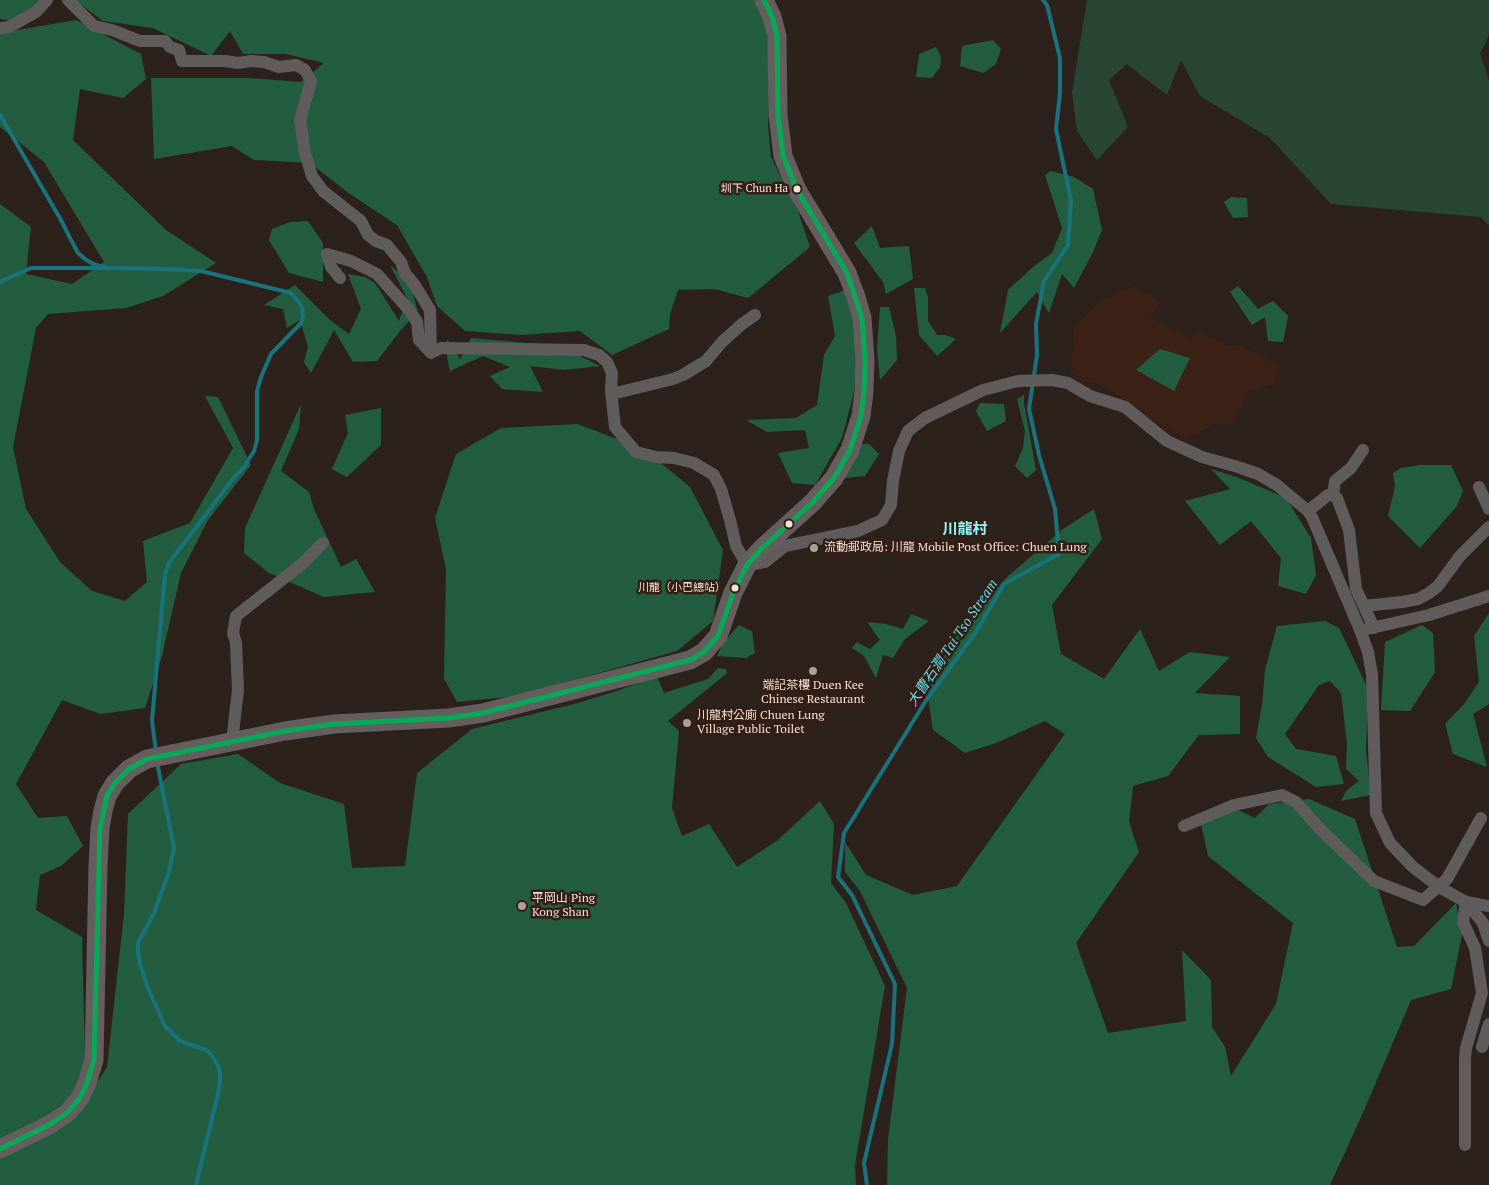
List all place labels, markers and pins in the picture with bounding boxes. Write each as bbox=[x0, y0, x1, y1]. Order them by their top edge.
place label: 圳下 Chun Ha bbox=[721, 182, 788, 196]
marker: 圳下 Chun Ha bbox=[792, 184, 802, 194]
unlabelled marker bbox=[784, 519, 794, 529]
place label: 流動郵政局: 川龍 Mobile Post Office: Chuen Lung bbox=[824, 541, 1087, 555]
marker: 流動郵政局: 川龍 Mobile Post Office: Chuen Lung bbox=[808, 542, 820, 554]
place label: 川龍（小巴總站） bbox=[638, 581, 726, 595]
marker: 川龍（小巴總站） bbox=[730, 583, 740, 593]
marker: 端記茶樓 Duen Kee Chinese Restaurant bbox=[807, 665, 819, 677]
place label: 端記茶樓 Duen Kee Chinese Restaurant bbox=[761, 679, 865, 707]
place label: 川龍村公廁 Chuen Lung Village Public Toilet bbox=[697, 709, 825, 737]
marker: 川龍村公廁 Chuen Lung Village Public Toilet bbox=[681, 717, 693, 729]
place label: 平岡山 Ping Kong Shan bbox=[532, 892, 595, 920]
marker: 平岡山 Ping Kong Shan bbox=[516, 900, 528, 912]

